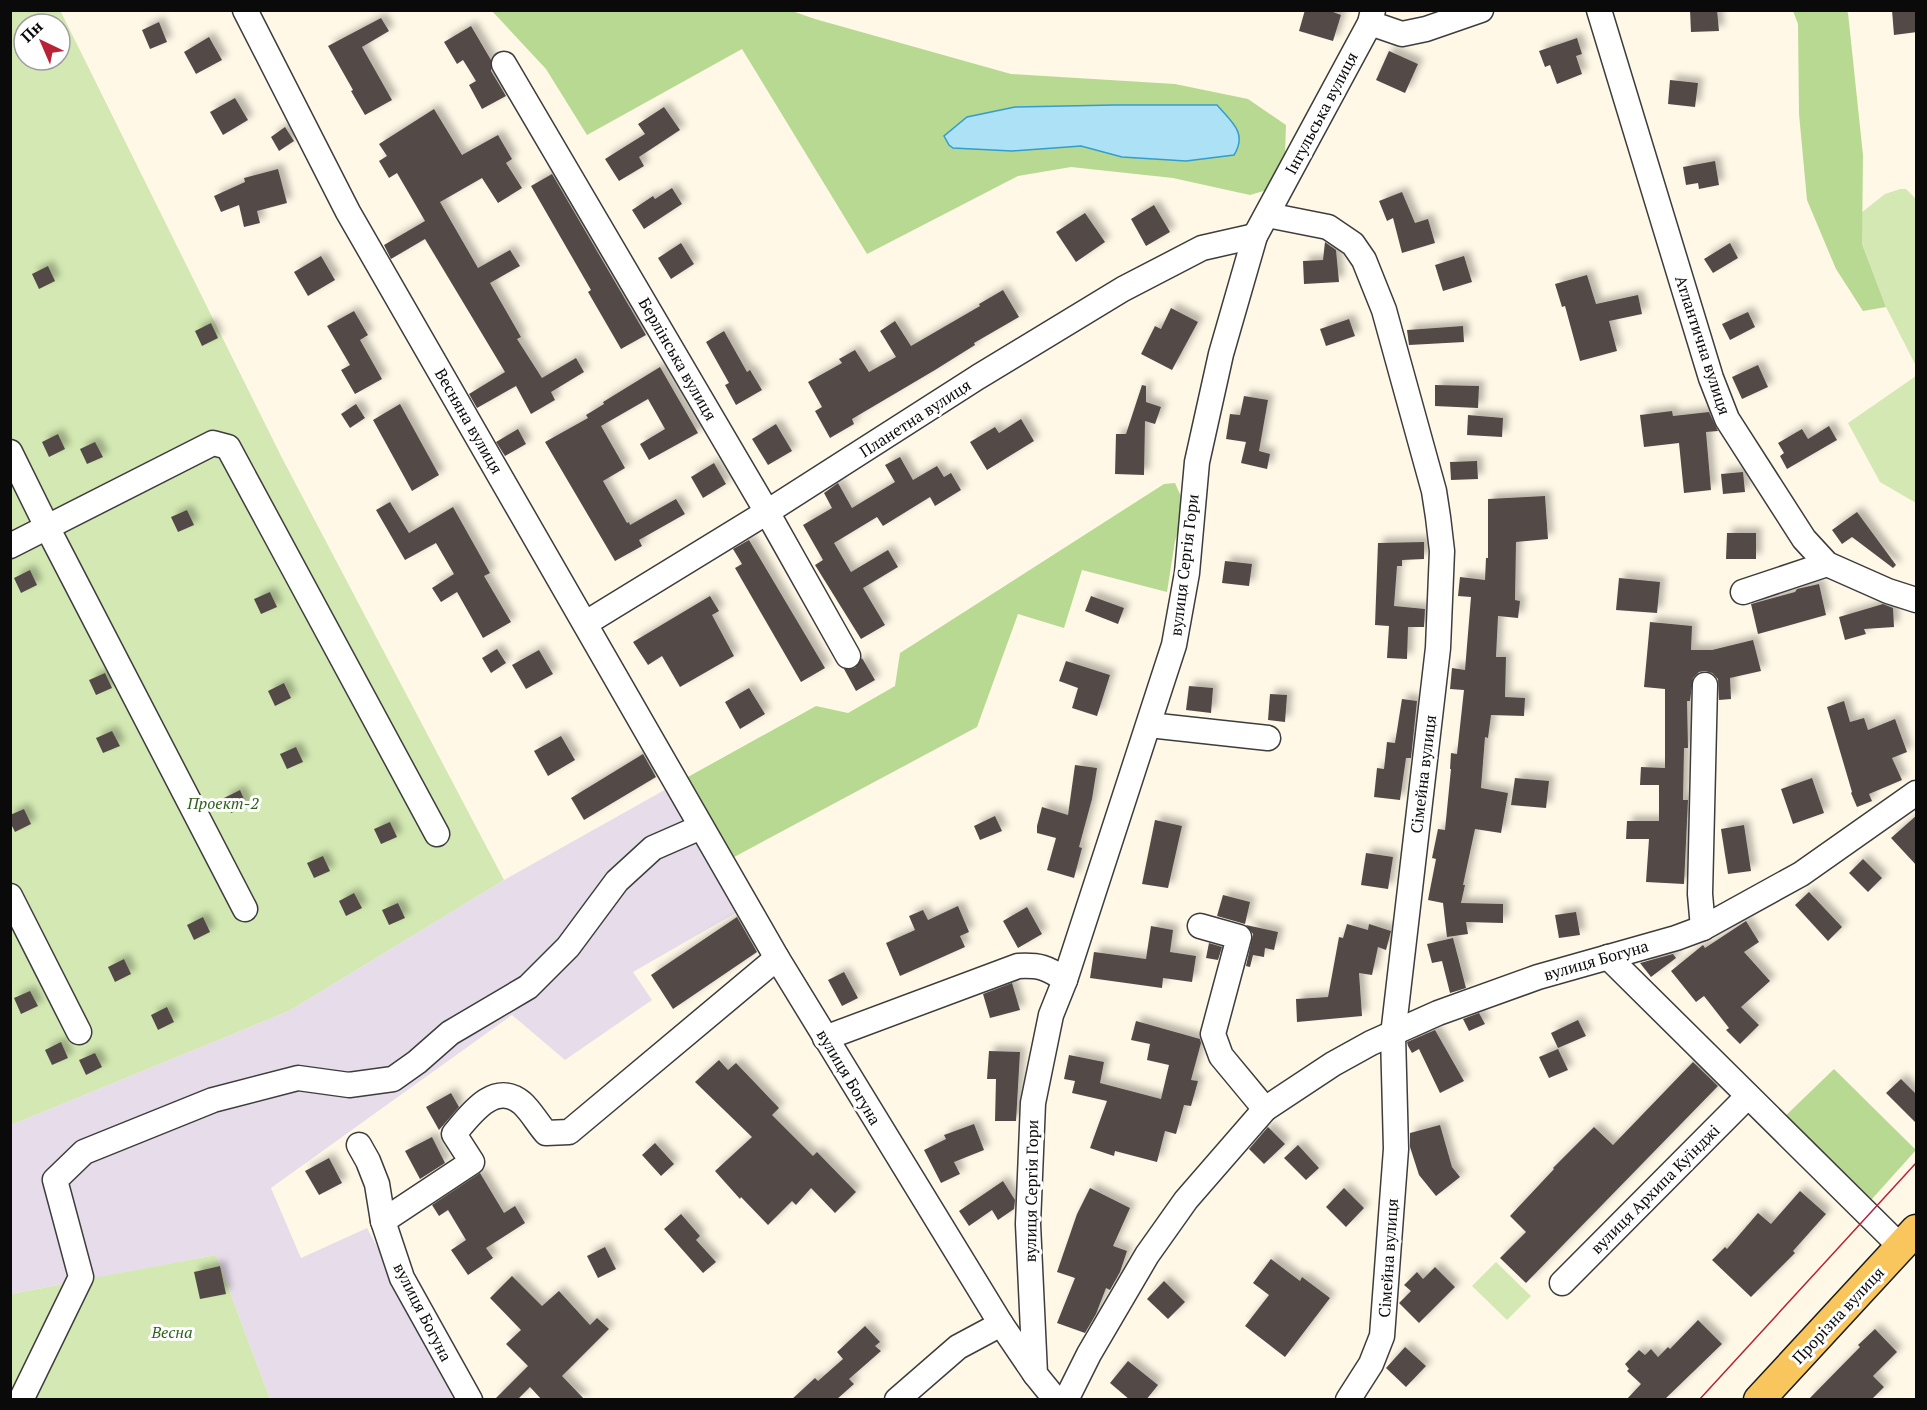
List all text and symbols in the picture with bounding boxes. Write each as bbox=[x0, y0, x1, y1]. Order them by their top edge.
north arrow bbox=[12, 12, 72, 72]
text: Пн bbox=[16, 15, 48, 47]
street label: Інгульська вулиця bbox=[1279, 48, 1363, 178]
street label: Атлантична вулиця bbox=[1670, 272, 1736, 418]
street label: Берлінська вулиця bbox=[634, 293, 722, 425]
street label: Весняна вулиця bbox=[430, 364, 508, 478]
street label: Планетна вулиця bbox=[855, 374, 975, 462]
street label: вулиця Сергія Гори bbox=[1164, 493, 1204, 637]
street label: Сімейна вулиця bbox=[1405, 713, 1441, 835]
park label: Проект-2 bbox=[186, 792, 259, 814]
street label: вулиця Богуна bbox=[1541, 935, 1651, 985]
street label: вулиця Богуна bbox=[812, 1025, 886, 1129]
street label: вулиця Сергія Гори bbox=[1019, 1119, 1043, 1263]
street label: вулиця Архипа Куїнджі bbox=[1586, 1119, 1725, 1258]
street label: Сімейна вулиця bbox=[1373, 1198, 1403, 1318]
street label: вулиця Богуна bbox=[389, 1259, 457, 1365]
street label: Прорізна вулиця bbox=[1787, 1262, 1889, 1368]
park label: Весна bbox=[150, 1321, 193, 1343]

